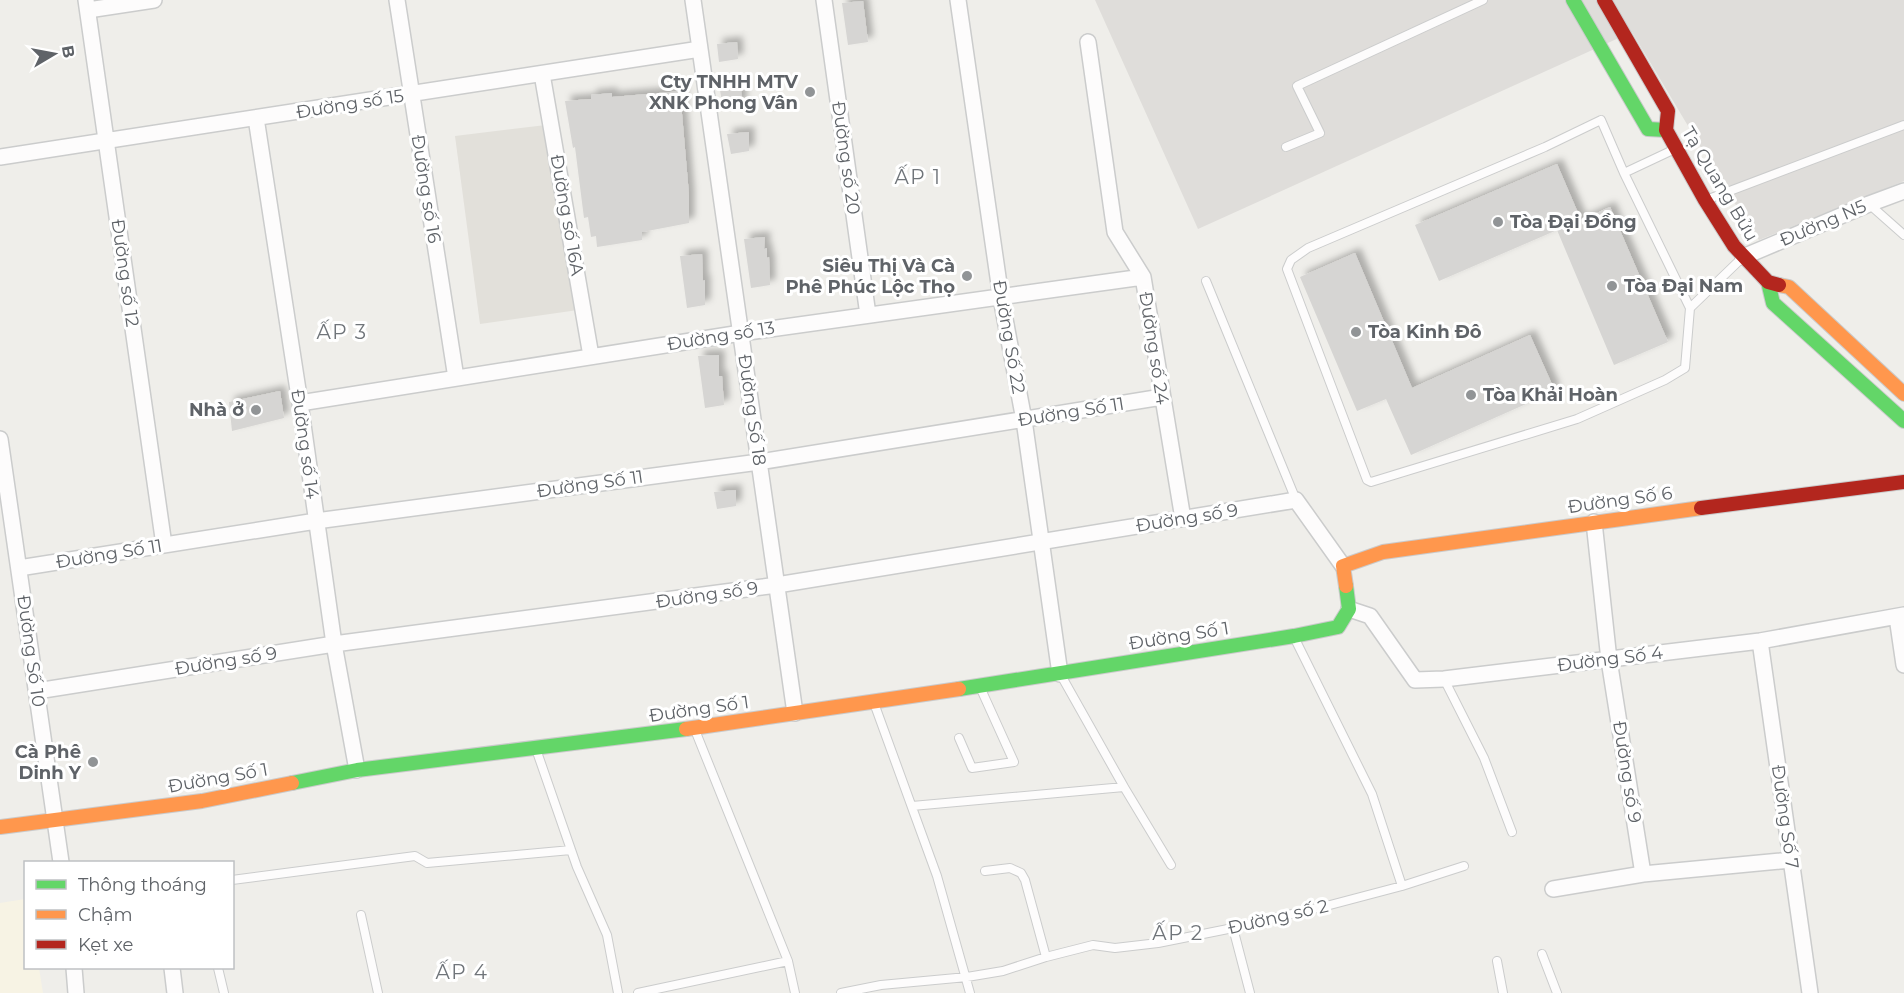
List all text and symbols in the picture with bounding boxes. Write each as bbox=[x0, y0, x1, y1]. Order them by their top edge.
north arrow bbox=[24, 24, 84, 84]
text: B bbox=[58, 44, 79, 59]
place label: Cty TNHH MTV XNK Phong Vân bbox=[649, 71, 799, 114]
street label: Đường số 15 bbox=[295, 85, 405, 123]
marker: Cty TNHH MTV XNK Phong Vân bbox=[803, 85, 817, 99]
street label: Đường số 20 bbox=[827, 100, 865, 216]
street label: Tạ Quang Bửu bbox=[1677, 123, 1763, 245]
street label: Đường số 16 bbox=[407, 133, 445, 245]
street label: Đường số 16A bbox=[546, 153, 588, 277]
district label: ẤP 1 bbox=[894, 164, 942, 189]
street label: Đường N5 bbox=[1776, 195, 1870, 251]
place label: Tòa Đại Đồng bbox=[1510, 211, 1637, 233]
marker: Tòa Đại Đồng bbox=[1491, 215, 1505, 229]
street label: Đường số 12 bbox=[107, 218, 143, 328]
place label: Siêu Thị Và Cà Phê Phúc Lộc Thọ bbox=[785, 255, 955, 298]
marker: Siêu Thị Và Cà Phê Phúc Lộc Thọ bbox=[960, 269, 974, 283]
place label: Tòa Đại Nam bbox=[1624, 275, 1743, 297]
street label: Đường Số 22 bbox=[988, 279, 1030, 395]
marker: Tòa Đại Nam bbox=[1605, 279, 1619, 293]
street label: Đường số 24 bbox=[1134, 290, 1174, 406]
street label: Đường số 13 bbox=[666, 317, 776, 355]
district label: ẤP 3 bbox=[316, 319, 368, 344]
place label: Tòa Kinh Đô bbox=[1368, 321, 1482, 343]
marker: Tòa Kinh Đô bbox=[1349, 325, 1363, 339]
street label: Đường Số 18 bbox=[733, 353, 771, 467]
place label: Tòa Khải Hoàn bbox=[1483, 384, 1618, 406]
street label: Đường số 14 bbox=[286, 388, 324, 500]
marker: Tòa Khải Hoàn bbox=[1464, 388, 1478, 402]
street label: Đường Số 11 bbox=[1016, 393, 1126, 431]
place label: Nhà ở bbox=[189, 399, 244, 421]
marker: Nhà ở bbox=[249, 403, 263, 417]
street label: Đường Số 11 bbox=[535, 466, 645, 502]
street label: Đường Số 6 bbox=[1566, 482, 1674, 518]
street label: Đường số 9 bbox=[1134, 499, 1240, 537]
street label: Đường Số 11 bbox=[54, 535, 164, 573]
street label: Đường số 9 bbox=[654, 577, 760, 613]
street label: Đường Số 10 bbox=[12, 594, 50, 708]
street label: Đường Số 1 bbox=[1127, 617, 1231, 655]
street label: Đường số 9 bbox=[173, 642, 279, 680]
street label: Đường Số 4 bbox=[1556, 642, 1664, 676]
street label: Đường Số 1 bbox=[648, 691, 750, 727]
street label: Đường số 9 bbox=[1608, 719, 1646, 825]
place label: Cà Phê Dinh Y bbox=[15, 741, 82, 784]
marker: Cà Phê Dinh Y bbox=[86, 755, 100, 769]
street label: Đường Số 1 bbox=[166, 758, 270, 798]
street label: Đường Số 7 bbox=[1767, 763, 1803, 871]
legend bbox=[24, 861, 234, 969]
text: Thông thoáng bbox=[78, 874, 207, 896]
street label: Đường số 2 bbox=[1226, 895, 1330, 939]
text: Chậm bbox=[78, 904, 133, 926]
district label: ẤP 2 bbox=[1152, 920, 1204, 945]
text: Kẹt xe bbox=[78, 934, 134, 956]
district label: ẤP 4 bbox=[435, 959, 489, 984]

